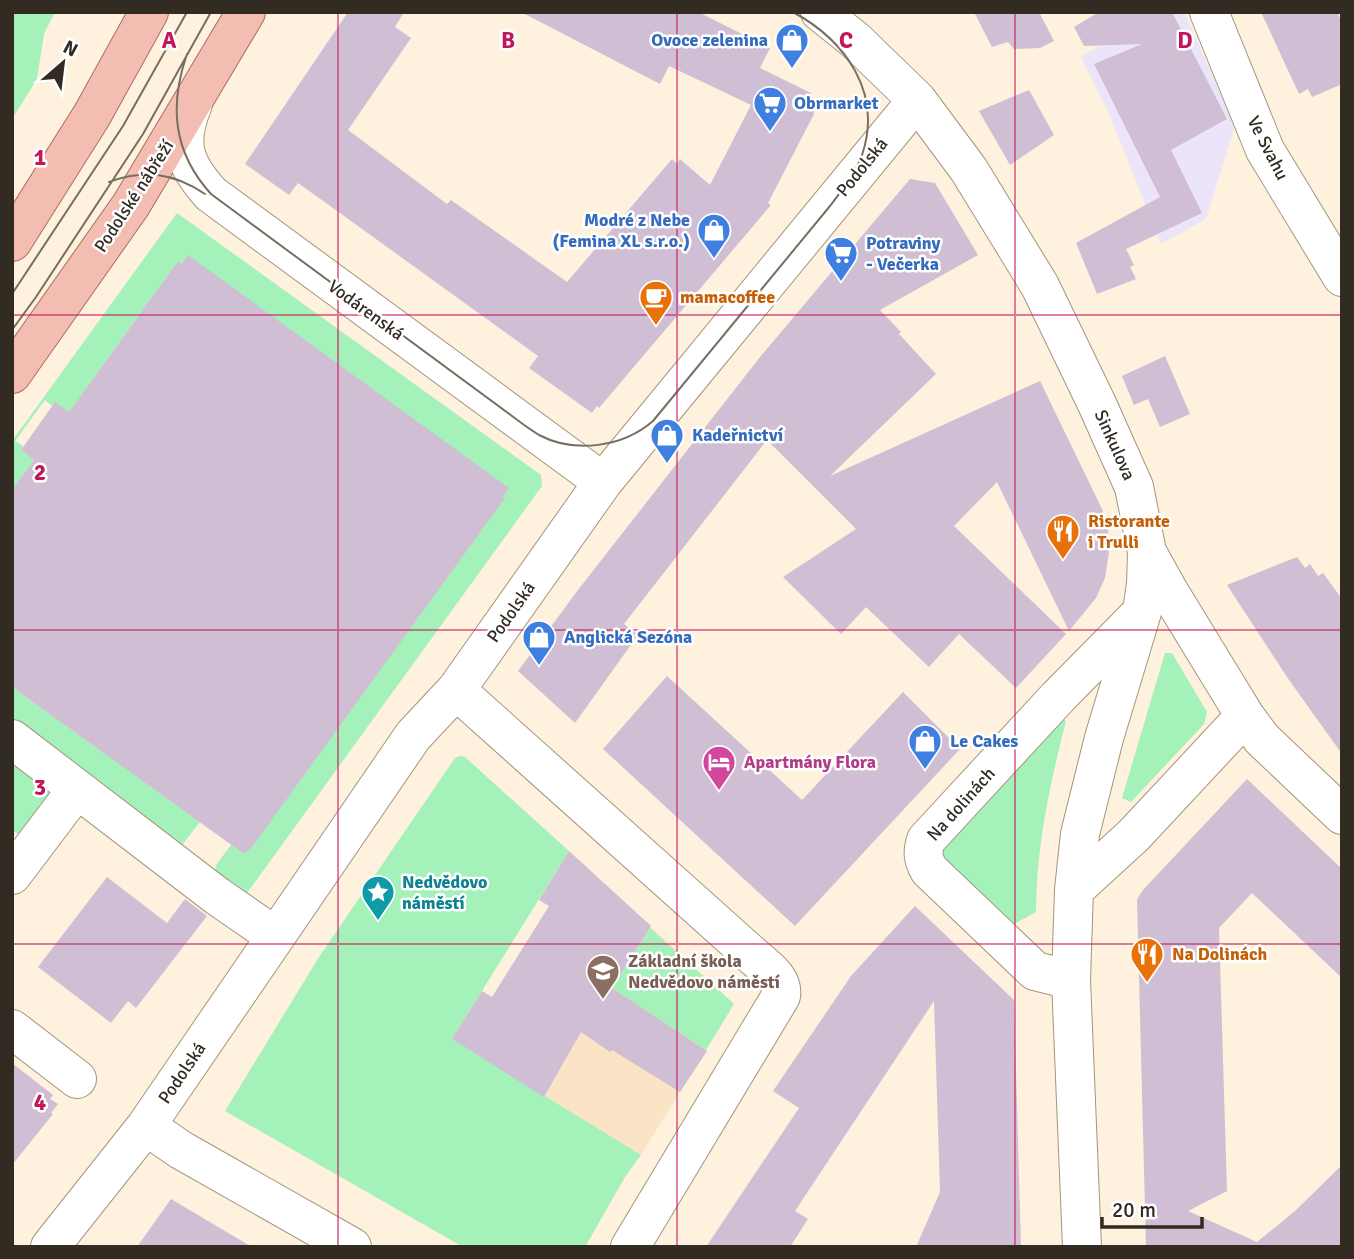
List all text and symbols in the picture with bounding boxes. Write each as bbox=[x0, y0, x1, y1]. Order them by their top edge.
shop icon: Ovoce zelenina bbox=[773, 21, 811, 70]
text: A bbox=[162, 26, 177, 55]
text: B bbox=[501, 26, 515, 55]
text: C bbox=[839, 26, 853, 55]
text: D bbox=[1177, 26, 1193, 55]
north arrow bbox=[28, 28, 98, 98]
place label: Ovoce zelenina bbox=[651, 29, 768, 51]
text: N bbox=[59, 35, 82, 63]
supermarket icon: Obrmarket bbox=[751, 84, 789, 133]
place label: Obrmarket bbox=[794, 92, 879, 114]
street label: Ve Svahu bbox=[1243, 112, 1293, 184]
street label: Podolská bbox=[832, 133, 892, 201]
street label: Podolské nábřeží bbox=[90, 136, 179, 256]
text: 1 bbox=[34, 143, 46, 172]
place label: Modré z Nebe (Femina XL s.r.o.) bbox=[553, 209, 690, 252]
shop icon: Modré z Nebe (Femina XL s.r.o.) bbox=[695, 211, 733, 260]
place label: Potraviny - Večerka bbox=[866, 232, 941, 275]
supermarket icon: Potraviny - Večerka bbox=[822, 234, 860, 283]
street label: Vodárenská bbox=[324, 275, 408, 345]
cafe icon: mamacoffee bbox=[637, 278, 675, 327]
place label: mamacoffee bbox=[680, 286, 775, 308]
street label: Sinkulova bbox=[1090, 406, 1140, 484]
shop icon: Kadeřnictví bbox=[648, 416, 686, 465]
place label: Kadeřnictví bbox=[692, 424, 784, 446]
text: 2 bbox=[34, 458, 46, 487]
place label: Ristorante i Trulli bbox=[1088, 510, 1170, 553]
restaurant icon: Ristorante i Trulli bbox=[1044, 512, 1082, 561]
street label: Podolská bbox=[482, 577, 540, 647]
shop icon: Anglická Sezóna bbox=[520, 618, 558, 667]
place label: Anglická Sezóna bbox=[564, 626, 692, 648]
shop icon: Le Cakes bbox=[906, 722, 944, 771]
place label: Le Cakes bbox=[950, 730, 1018, 752]
hotel icon: Apartmány Flora bbox=[700, 743, 738, 792]
place label: Apartmány Flora bbox=[744, 751, 876, 773]
street label: Na dolinách bbox=[922, 763, 1000, 845]
text: 3 bbox=[34, 773, 46, 802]
place label: Nedvědovo náměstí bbox=[402, 871, 487, 914]
place icon: Nedvědovo náměstí bbox=[359, 873, 397, 922]
restaurant icon: Na Dolinách bbox=[1128, 935, 1166, 984]
place label: Na Dolinách bbox=[1172, 943, 1267, 965]
place label: Základní škola Nedvědovo náměstí bbox=[628, 950, 781, 993]
school or university icon: Základní škola Nedvědovo náměstí bbox=[584, 952, 622, 1001]
street label: Podolská bbox=[154, 1038, 210, 1108]
text: 4 bbox=[34, 1088, 46, 1117]
scale bar bbox=[1102, 1186, 1202, 1230]
text: 20 m bbox=[1112, 1197, 1156, 1223]

